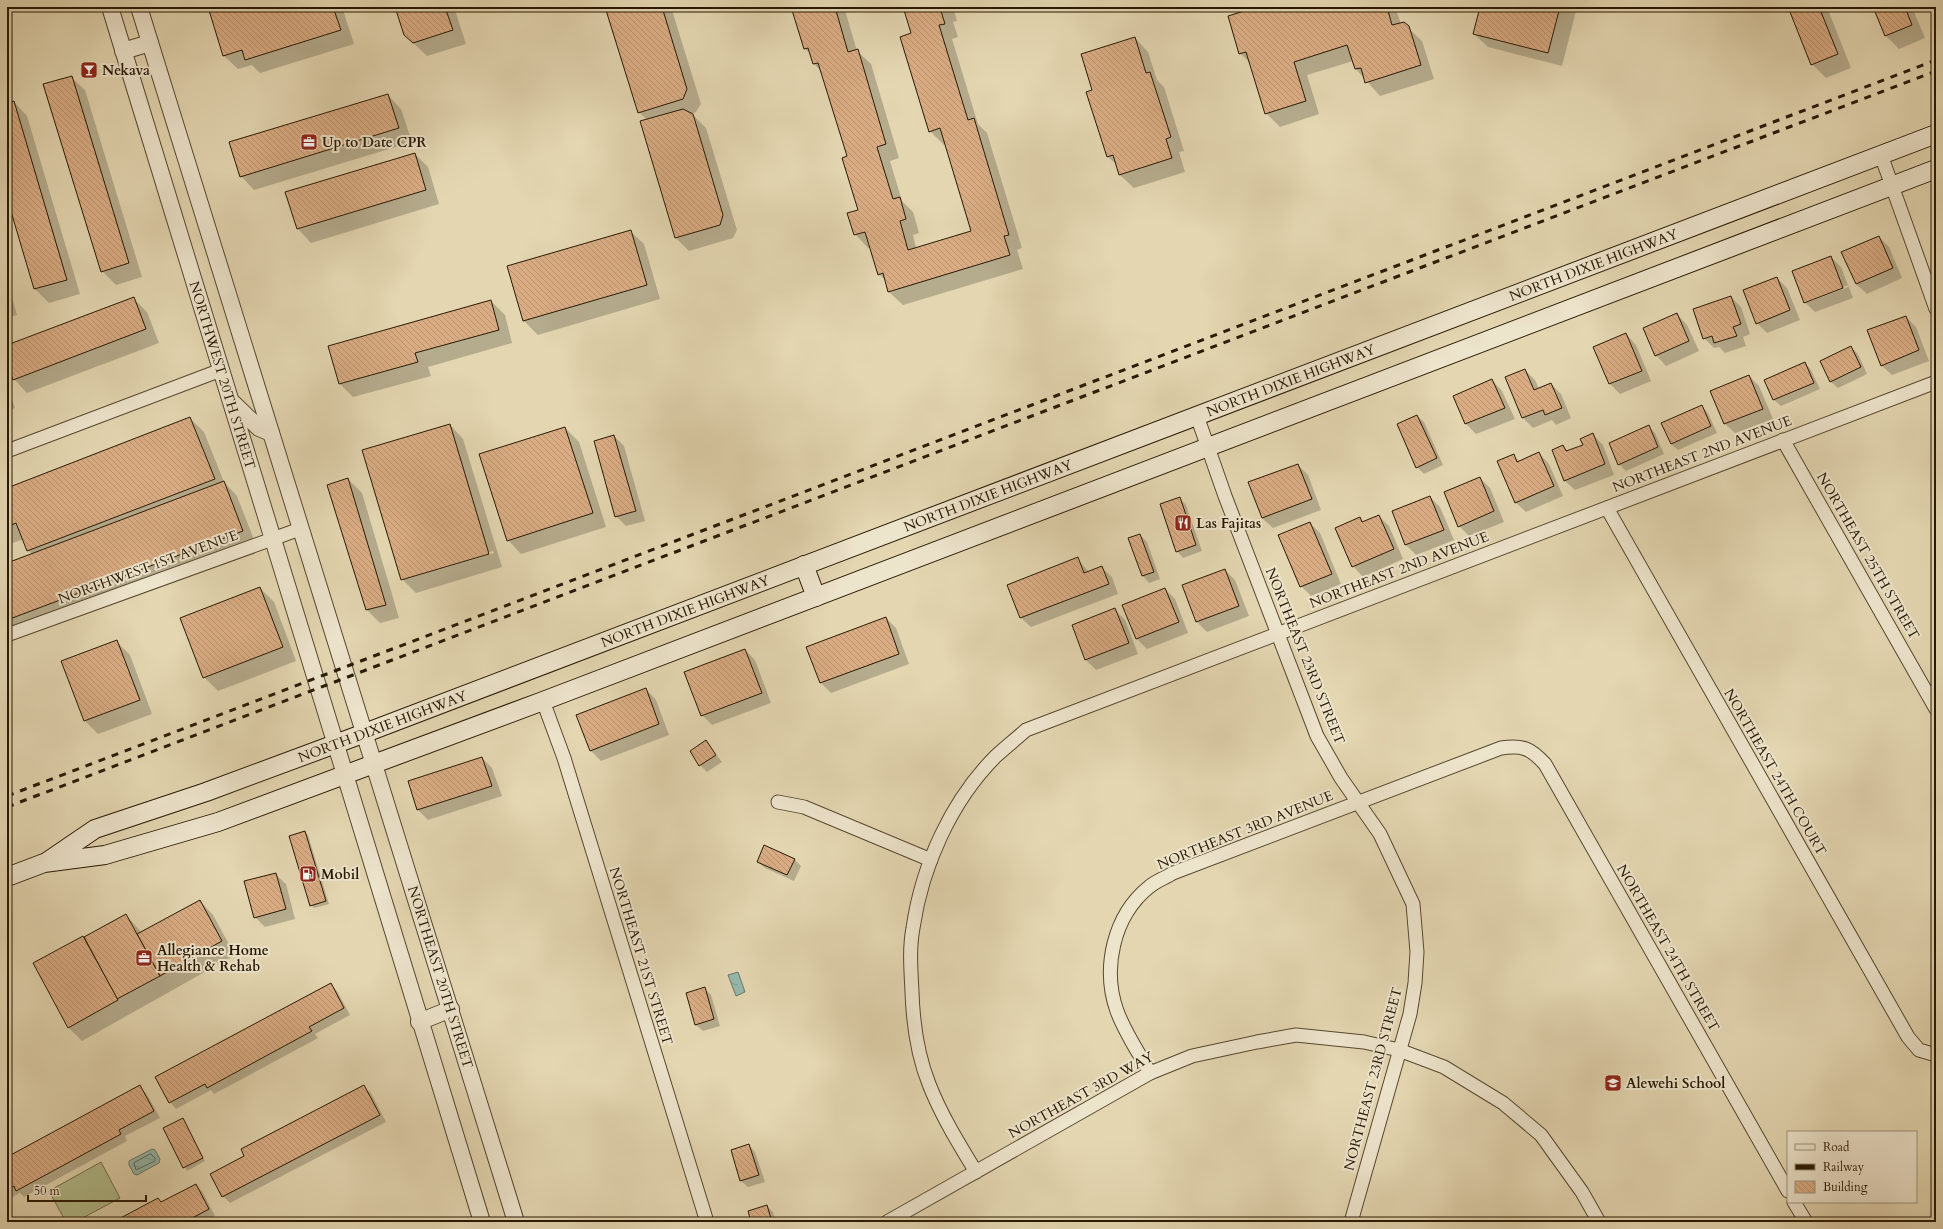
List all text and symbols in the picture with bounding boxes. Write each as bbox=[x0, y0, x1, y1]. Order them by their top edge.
bar icon: Nekava bbox=[79, 60, 99, 80]
place label: Nekava bbox=[102, 61, 150, 80]
office icon: Up to Date CPR bbox=[299, 132, 319, 152]
place label: Up to Date CPR bbox=[322, 133, 427, 152]
street label: NORTH DIXIE HIGHWAY bbox=[1506, 224, 1681, 305]
street label: NORTHWEST 20TH STREET bbox=[185, 279, 260, 471]
street label: NORTH DIXIE HIGHWAY bbox=[1204, 339, 1378, 421]
street label: NORTHEAST 2ND AVENUE bbox=[1610, 411, 1795, 497]
street label: NORTH DIXIE HIGHWAY bbox=[901, 455, 1075, 536]
street label: NORTHEAST 25TH STREET bbox=[1812, 469, 1924, 643]
restaurant icon: Las Fajitas bbox=[1173, 513, 1193, 533]
place label: Las Fajitas bbox=[1196, 514, 1261, 533]
street label: NORTHWEST 1ST AVENUE bbox=[55, 525, 241, 608]
street label: NORTHEAST 2ND AVENUE bbox=[1307, 527, 1492, 613]
street label: NORTHEAST 23RD STREET bbox=[1261, 565, 1349, 747]
street label: NORTH DIXIE HIGHWAY bbox=[598, 570, 773, 652]
street label: NORTH DIXIE HIGHWAY bbox=[295, 685, 470, 767]
street label: NORTHEAST 24TH COURT bbox=[1719, 685, 1831, 859]
street label: NORTHEAST 3RD AVENUE bbox=[1154, 786, 1336, 874]
street label: NORTHEAST 24TH STREET bbox=[1612, 861, 1724, 1035]
fuel station icon: Mobil bbox=[298, 864, 318, 884]
place label: Mobil bbox=[321, 865, 359, 884]
street label: NORTHEAST 21ST STREET bbox=[605, 865, 677, 1047]
street label: NORTHEAST 20TH STREET bbox=[404, 884, 478, 1071]
place label: Allegiance Home Health & Rehab bbox=[157, 941, 269, 976]
office icon: Allegiance Home Health & Rehab bbox=[134, 948, 154, 968]
street label: NORTHEAST 23RD STREET bbox=[1339, 985, 1407, 1173]
street label: NORTHEAST 3RD WAY bbox=[1005, 1047, 1157, 1143]
school or university icon: Alewehi School bbox=[1603, 1073, 1623, 1093]
place label: Alewehi School bbox=[1626, 1074, 1725, 1093]
legend bbox=[1787, 1131, 1917, 1203]
text: Road bbox=[1823, 1139, 1850, 1155]
text: Railway bbox=[1823, 1159, 1865, 1175]
scale bar bbox=[28, 1177, 146, 1203]
text: Building bbox=[1823, 1179, 1868, 1195]
text: 50 m bbox=[34, 1183, 61, 1199]

